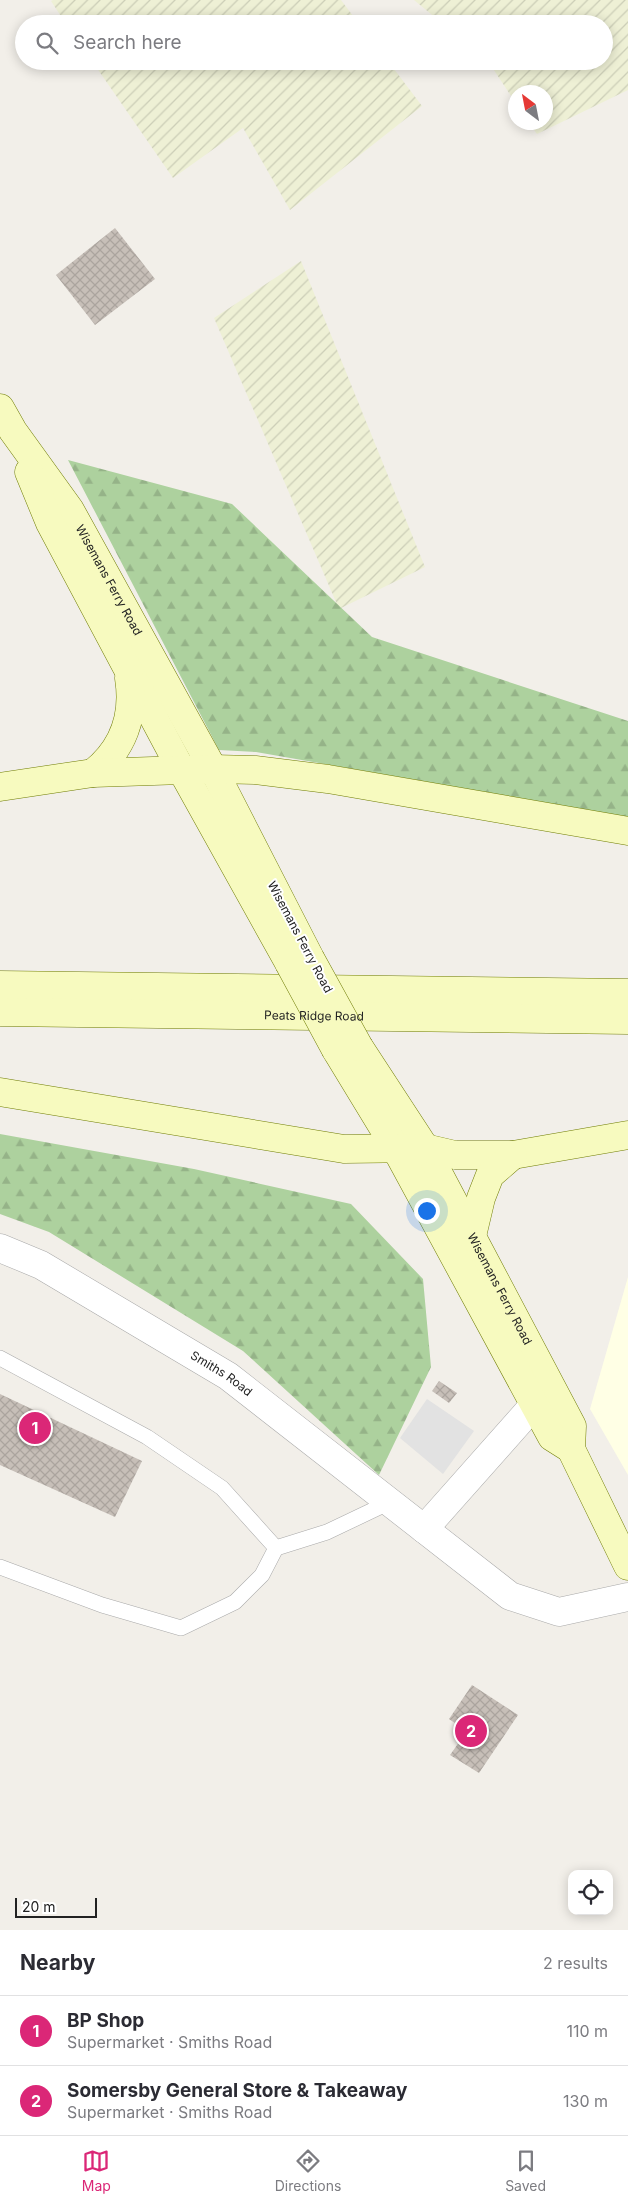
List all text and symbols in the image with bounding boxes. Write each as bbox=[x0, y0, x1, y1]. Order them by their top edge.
search box bbox=[15, 15, 613, 70]
icon: search bbox=[33, 29, 61, 57]
text: Search here bbox=[73, 31, 182, 54]
north arrow bbox=[508, 85, 553, 130]
street label: Wisemans Ferry Road bbox=[73, 522, 146, 638]
street label: Wisemans Ferry Road bbox=[265, 878, 336, 995]
street label: Peats Ridge Road bbox=[264, 1007, 364, 1024]
your location bbox=[414, 1198, 440, 1224]
street label: Wisemans Ferry Road bbox=[464, 1230, 536, 1347]
street label: Smiths Road bbox=[188, 1348, 255, 1399]
pin: 1 bbox=[19, 1409, 51, 1447]
pin: 2 bbox=[455, 1712, 487, 1750]
map controls bbox=[568, 1870, 613, 1915]
button: locate bbox=[568, 1870, 613, 1915]
scale bar bbox=[15, 1895, 98, 1918]
text: 20 m bbox=[22, 1898, 56, 1915]
text: Nearby bbox=[20, 1950, 95, 1975]
text: 2 results bbox=[543, 1953, 608, 1973]
text: BP Shop bbox=[67, 2009, 144, 2032]
text: 1 bbox=[33, 2021, 39, 2041]
text: 110 m bbox=[566, 2021, 608, 2041]
text: Supermarket · Smiths Road bbox=[67, 2032, 272, 2052]
text: Somersby General Store & Takeaway bbox=[67, 2079, 408, 2102]
text: 2 bbox=[31, 2091, 41, 2111]
text: 130 m bbox=[563, 2091, 608, 2111]
text: Supermarket · Smiths Road bbox=[67, 2102, 272, 2122]
tab: Map bbox=[82, 2147, 111, 2194]
tab: Directions bbox=[275, 2147, 341, 2194]
tab: Saved bbox=[505, 2147, 546, 2194]

